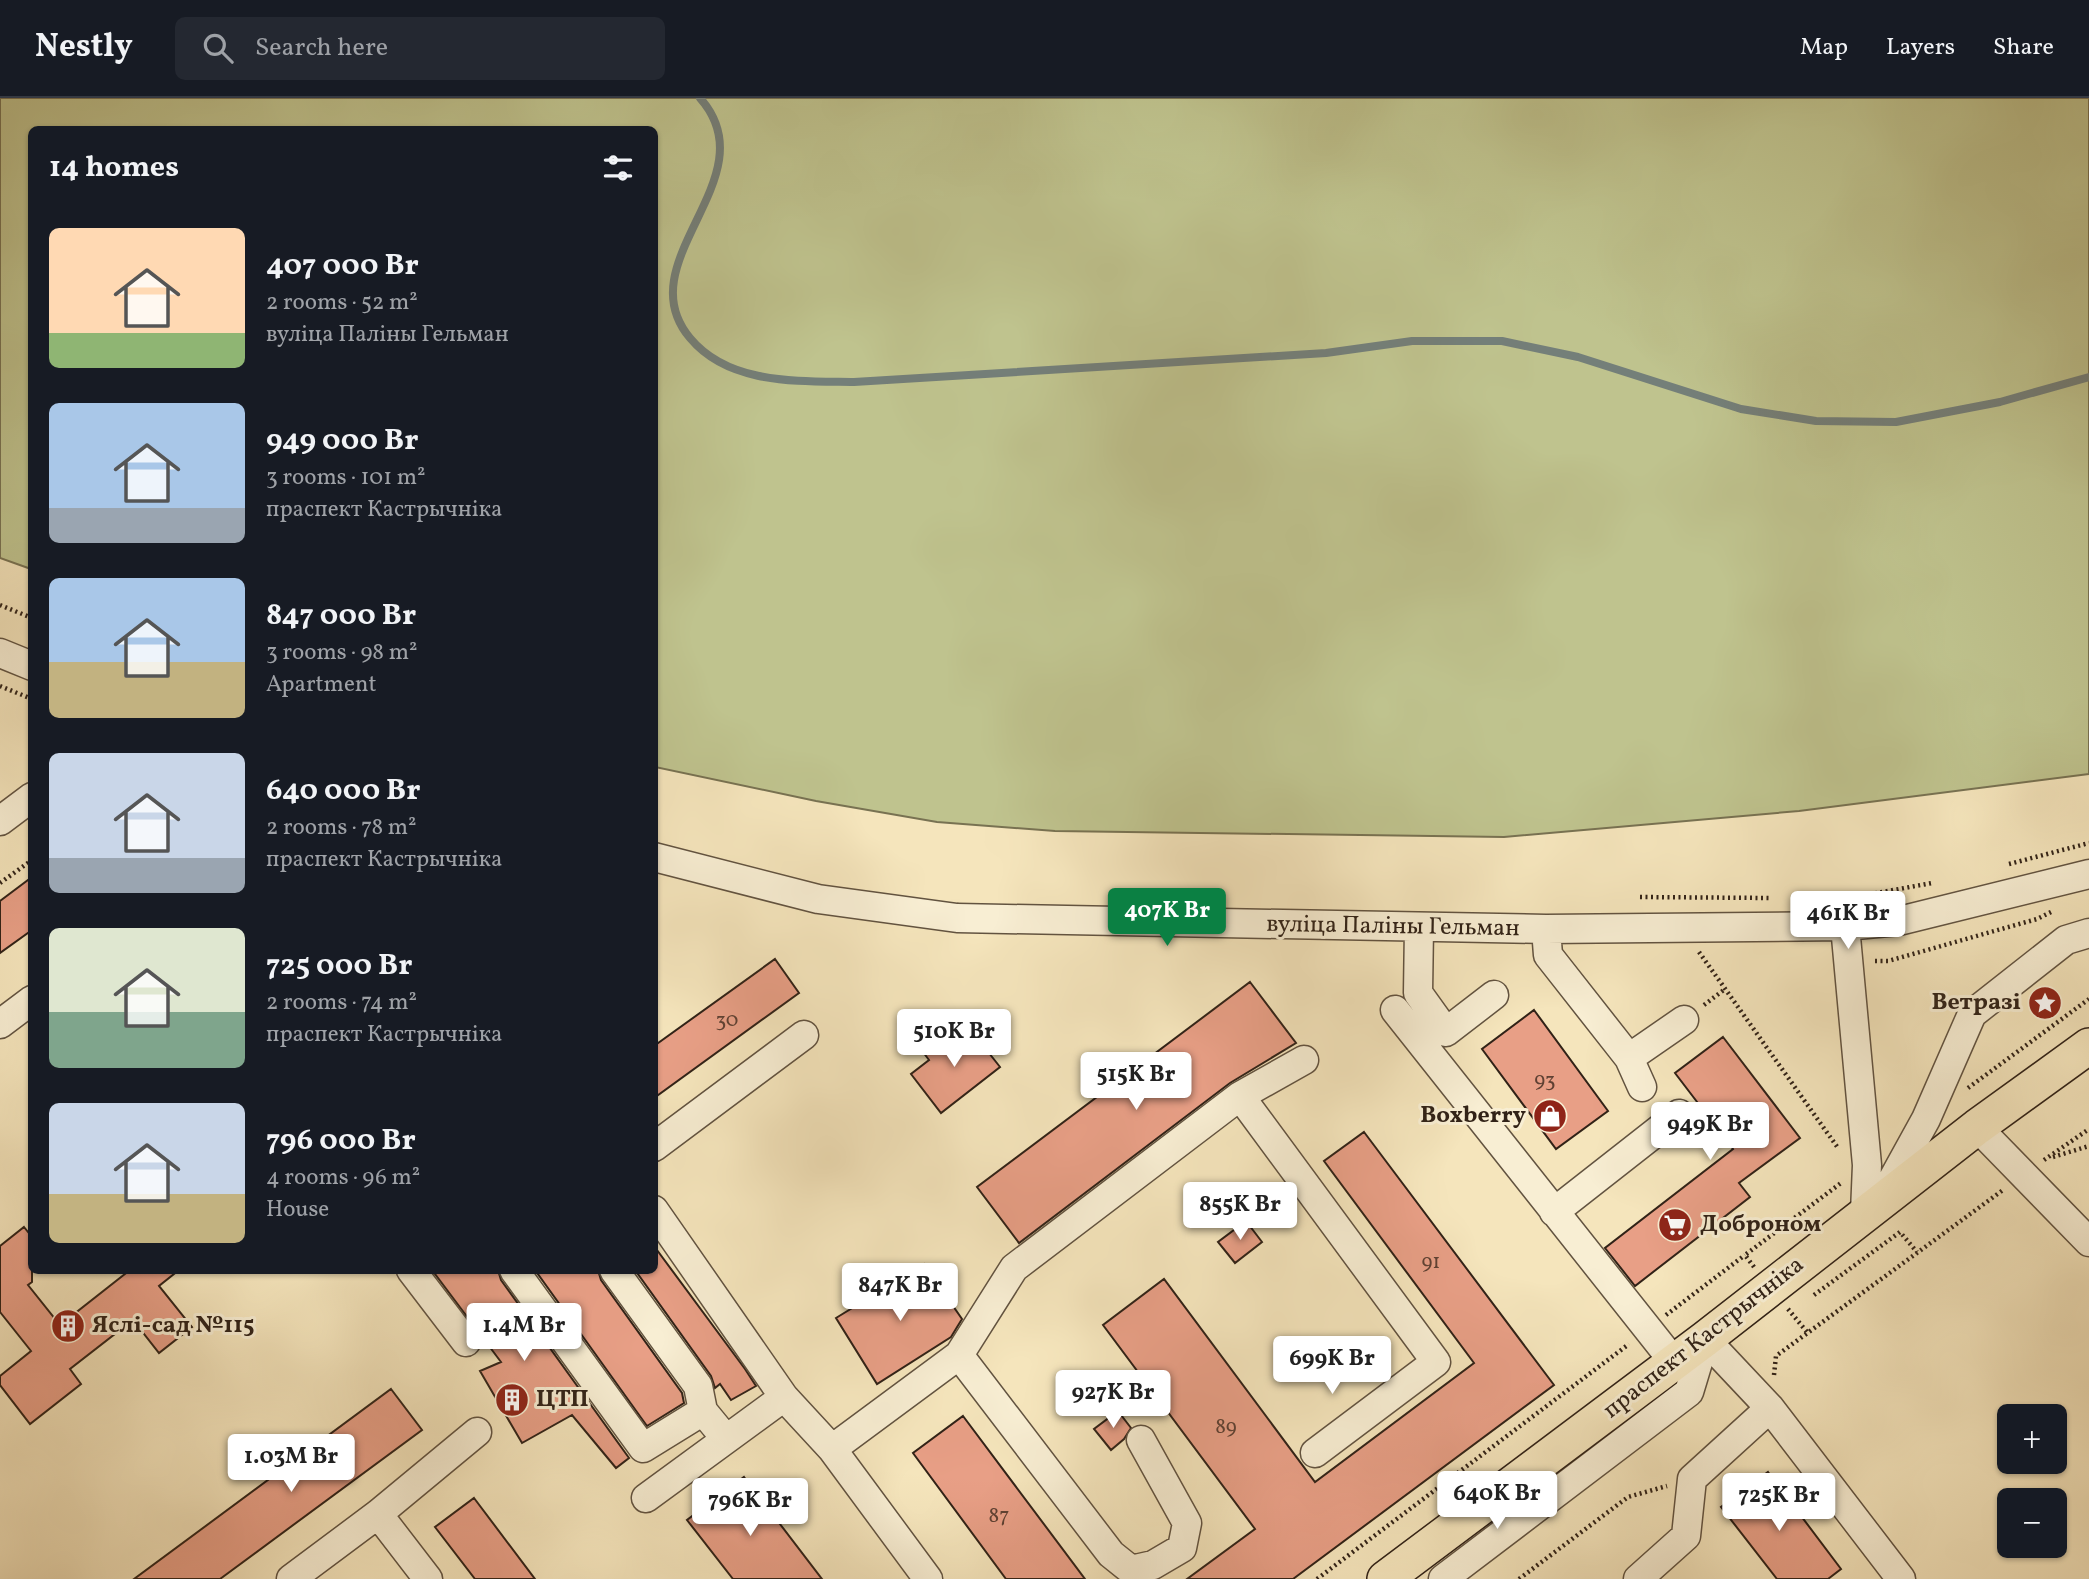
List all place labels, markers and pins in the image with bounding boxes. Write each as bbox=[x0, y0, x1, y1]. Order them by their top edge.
pin: 407K Br bbox=[1102, 888, 1232, 948]
pin: 461K Br bbox=[1783, 892, 1913, 951]
place icon: Ветразі bbox=[2026, 984, 2064, 1022]
place label: Ветразі bbox=[1931, 986, 2021, 1020]
pin: 510K Br bbox=[889, 1010, 1019, 1069]
pin: 515K Br bbox=[1071, 1052, 1201, 1112]
shop icon: Boxberry bbox=[1531, 1097, 1569, 1135]
place label: Boxberry bbox=[1420, 1099, 1527, 1133]
pin: 949K Br bbox=[1645, 1102, 1775, 1162]
pin: 855K Br bbox=[1175, 1182, 1305, 1242]
supermarket icon: Доброном bbox=[1656, 1206, 1694, 1244]
place label: Доброном bbox=[1700, 1208, 1821, 1242]
pin: 847K Br bbox=[835, 1264, 965, 1323]
pin: 1.4M Br bbox=[459, 1304, 589, 1363]
building icon: Яслі-сад №115 bbox=[49, 1307, 87, 1345]
place label: Яслі-сад №115 bbox=[92, 1309, 254, 1343]
pin: 699K Br bbox=[1267, 1336, 1397, 1396]
pin: 927K Br bbox=[1048, 1370, 1178, 1430]
building icon: ЦТП bbox=[493, 1381, 531, 1419]
place label: ЦТП bbox=[536, 1383, 589, 1417]
pin: 1.03M Br bbox=[219, 1434, 363, 1494]
pin: 640K Br bbox=[1432, 1472, 1562, 1531]
pin: 725K Br bbox=[1714, 1474, 1844, 1533]
pin: 796K Br bbox=[685, 1478, 815, 1538]

